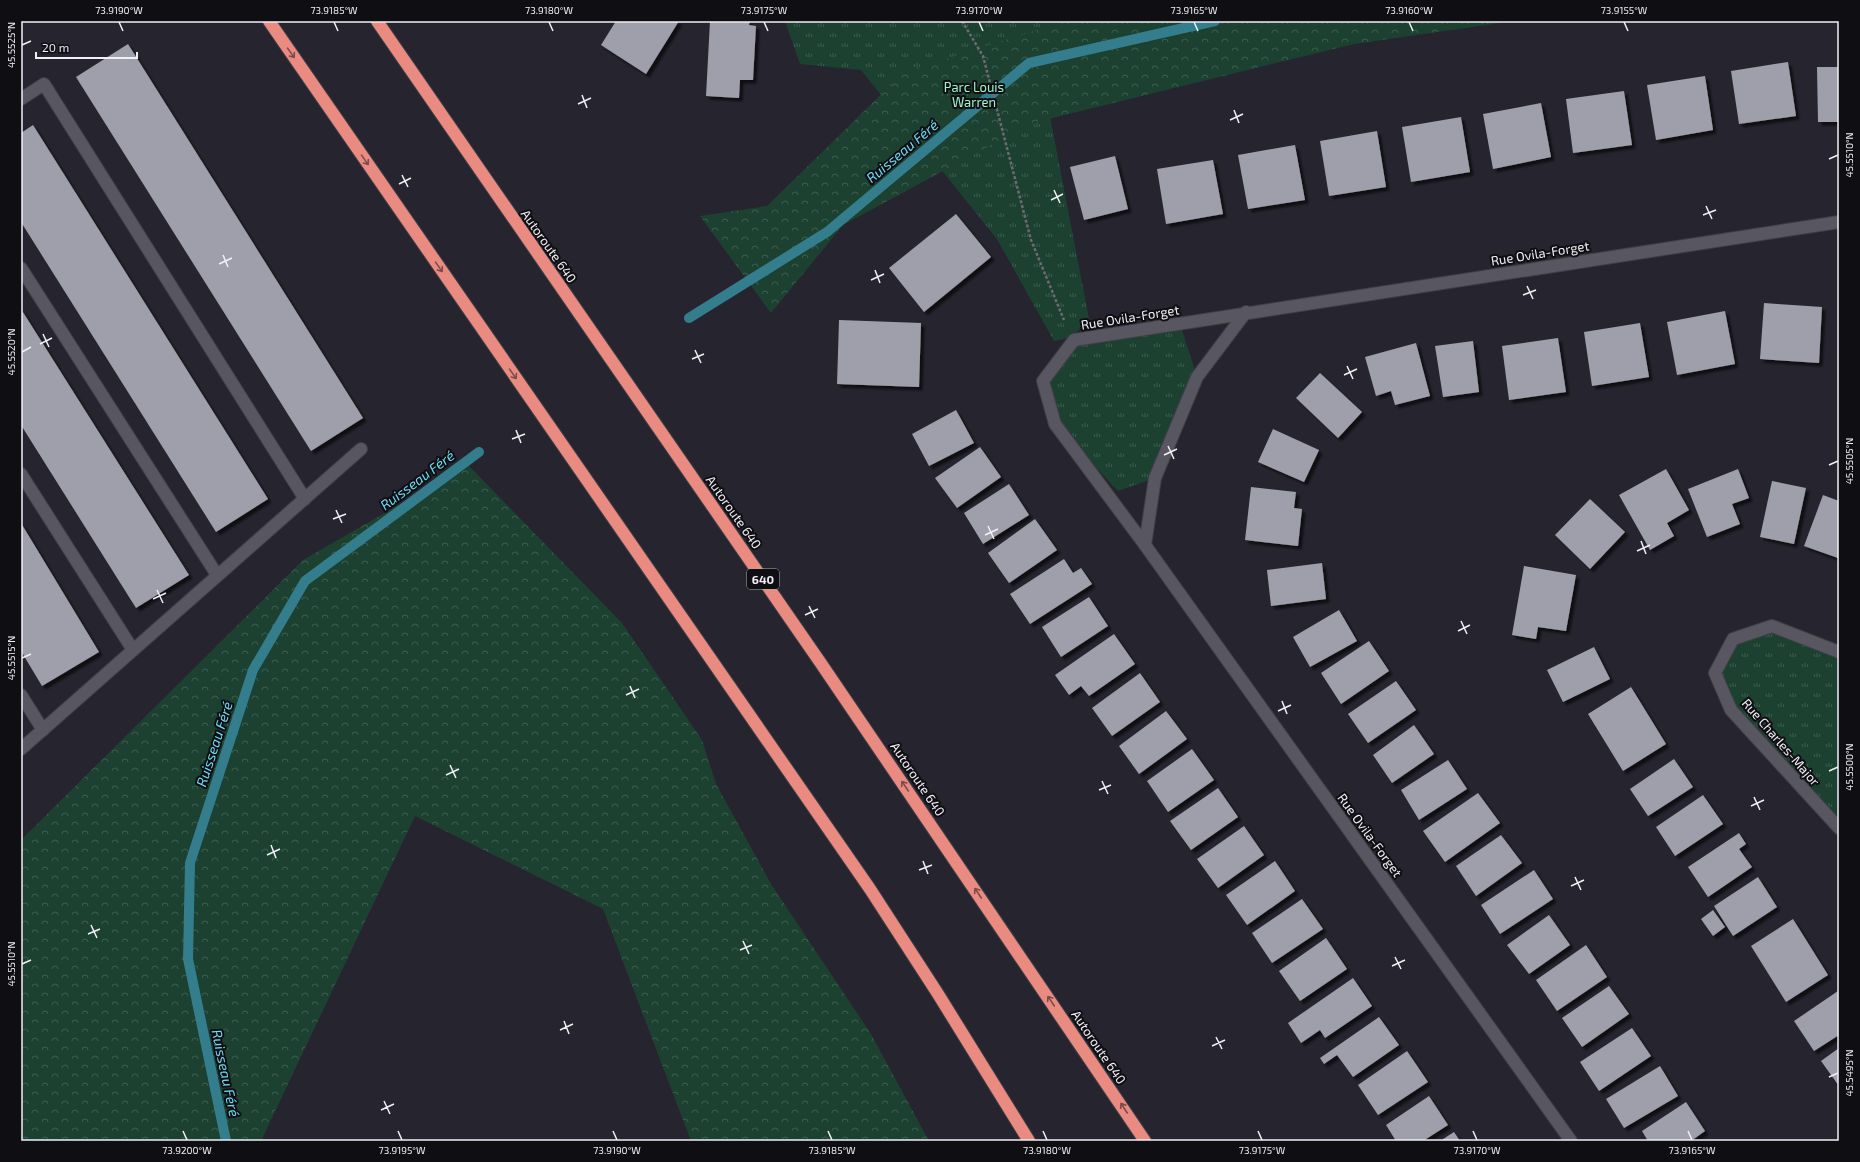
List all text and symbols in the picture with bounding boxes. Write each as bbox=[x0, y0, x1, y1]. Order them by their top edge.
text: 73.9190°W bbox=[95, 4, 143, 16]
text: 73.9185°W bbox=[310, 4, 358, 16]
text: 73.9180°W bbox=[525, 4, 573, 16]
text: 73.9175°W bbox=[741, 4, 788, 16]
text: 73.9170°W bbox=[956, 4, 1003, 16]
text: 73.9165°W bbox=[1171, 4, 1218, 16]
text: 73.9160°W bbox=[1385, 4, 1433, 16]
text: 73.9155°W bbox=[1601, 4, 1648, 16]
text: 45.5525°N bbox=[5, 22, 17, 68]
scale bar bbox=[36, 34, 137, 60]
text: 20 m bbox=[42, 40, 69, 54]
one-way arrow bbox=[287, 47, 295, 58]
park label: Parc Louis Warren bbox=[944, 79, 1004, 110]
water label: Ruisseau Féré bbox=[863, 116, 942, 186]
text: 45.5510°N bbox=[1843, 132, 1855, 178]
one-way arrow bbox=[361, 154, 369, 165]
street label: Autoroute 640 bbox=[518, 206, 580, 286]
street label: Rue Ovila-Forget bbox=[1490, 237, 1590, 269]
one-way arrow bbox=[435, 261, 443, 272]
street label: Rue Ovila-Forget bbox=[1080, 301, 1180, 333]
text: 45.5520°N bbox=[5, 329, 17, 375]
one-way arrow bbox=[509, 368, 517, 379]
text: 45.5505°N bbox=[1843, 438, 1855, 484]
water label: Ruisseau Féré bbox=[377, 446, 458, 513]
street label: Autoroute 640 bbox=[703, 472, 765, 552]
road number: 640 bbox=[747, 569, 779, 589]
text: 45.5515°N bbox=[5, 636, 17, 680]
street label: Rue Charles-Major bbox=[1739, 695, 1823, 789]
water label: Ruisseau Féré bbox=[192, 699, 236, 789]
street label: Autoroute 640 bbox=[887, 739, 949, 819]
text: 45.5500°N bbox=[1843, 743, 1855, 791]
one-way arrow bbox=[901, 780, 909, 791]
street label: Rue Ovila-Forget bbox=[1334, 790, 1406, 880]
one-way arrow bbox=[974, 888, 982, 899]
text: 45.5510°N bbox=[5, 941, 17, 987]
one-way arrow bbox=[1047, 996, 1055, 1007]
street label: Autoroute 640 bbox=[1068, 1007, 1130, 1087]
water label: Ruisseau Féré bbox=[208, 1028, 244, 1119]
text: 45.5495°N bbox=[1843, 1049, 1855, 1097]
one-way arrow bbox=[1120, 1103, 1128, 1114]
text: 73.9200°W bbox=[162, 1144, 212, 1156]
text: 73.9195°W bbox=[379, 1144, 426, 1156]
text: 73.9190°W bbox=[593, 1144, 641, 1156]
text: 73.9185°W bbox=[808, 1144, 856, 1156]
text: 73.9180°W bbox=[1023, 1144, 1071, 1156]
text: 73.9175°W bbox=[1239, 1144, 1286, 1156]
text: 73.9170°W bbox=[1454, 1144, 1501, 1156]
text: 73.9165°W bbox=[1669, 1144, 1716, 1156]

